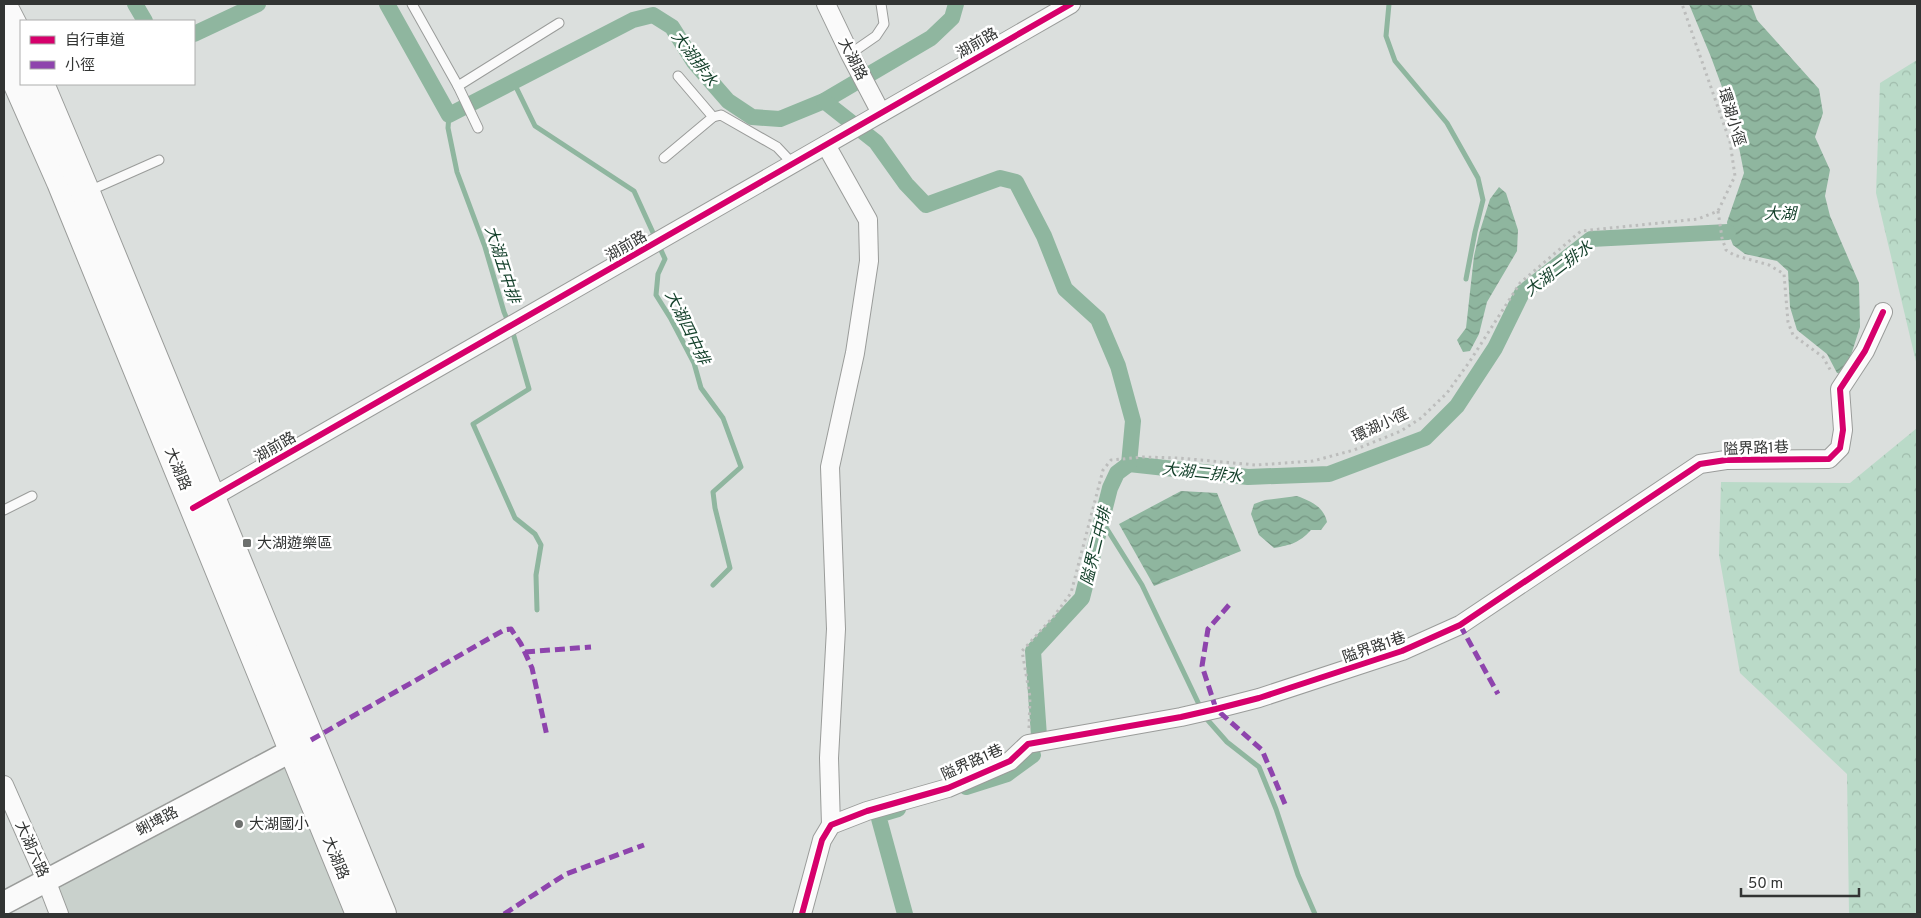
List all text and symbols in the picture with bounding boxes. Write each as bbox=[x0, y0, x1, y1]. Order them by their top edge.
legend bbox=[20, 20, 195, 85]
street label: 湖前路 bbox=[954, 25, 1002, 64]
water label: 大湖排水 bbox=[666, 28, 721, 92]
text: 自行車道 bbox=[65, 32, 125, 51]
street label: 大湖路 bbox=[833, 35, 870, 84]
text: 小徑 bbox=[65, 57, 95, 76]
street label: 環湖小徑 bbox=[1713, 86, 1748, 149]
water label: 大湖 bbox=[1764, 205, 1799, 225]
water label: 大湖五中排 bbox=[479, 223, 524, 308]
street label: 湖前路 bbox=[603, 228, 651, 267]
water label: 大湖二排水 bbox=[1521, 237, 1598, 302]
water label: 大湖四中排 bbox=[660, 288, 714, 370]
street label: 環湖小徑 bbox=[1349, 405, 1412, 448]
street label: 湖前路 bbox=[252, 429, 300, 468]
street label: 隘界路1巷 bbox=[1723, 439, 1789, 460]
street label: 大湖路 bbox=[159, 445, 194, 494]
water label: 大湖二排水 bbox=[1161, 460, 1244, 488]
water label: 隘界二中排 bbox=[1078, 503, 1117, 588]
place label: 大湖遊樂區 bbox=[257, 535, 332, 554]
marker: 大湖遊樂區 bbox=[241, 537, 253, 549]
street label: 隘界路1巷 bbox=[1340, 629, 1409, 668]
street label: 隘界路1巷 bbox=[939, 741, 1006, 785]
street label: 蜊埤路 bbox=[133, 802, 182, 841]
place label: 大湖國小 bbox=[249, 816, 309, 835]
street label: 大湖六路 bbox=[10, 818, 52, 881]
marker: 大湖國小 bbox=[233, 818, 245, 830]
street label: 大湖路 bbox=[317, 834, 352, 883]
scale bar bbox=[1741, 866, 1858, 898]
text: 50 m bbox=[1748, 875, 1783, 894]

